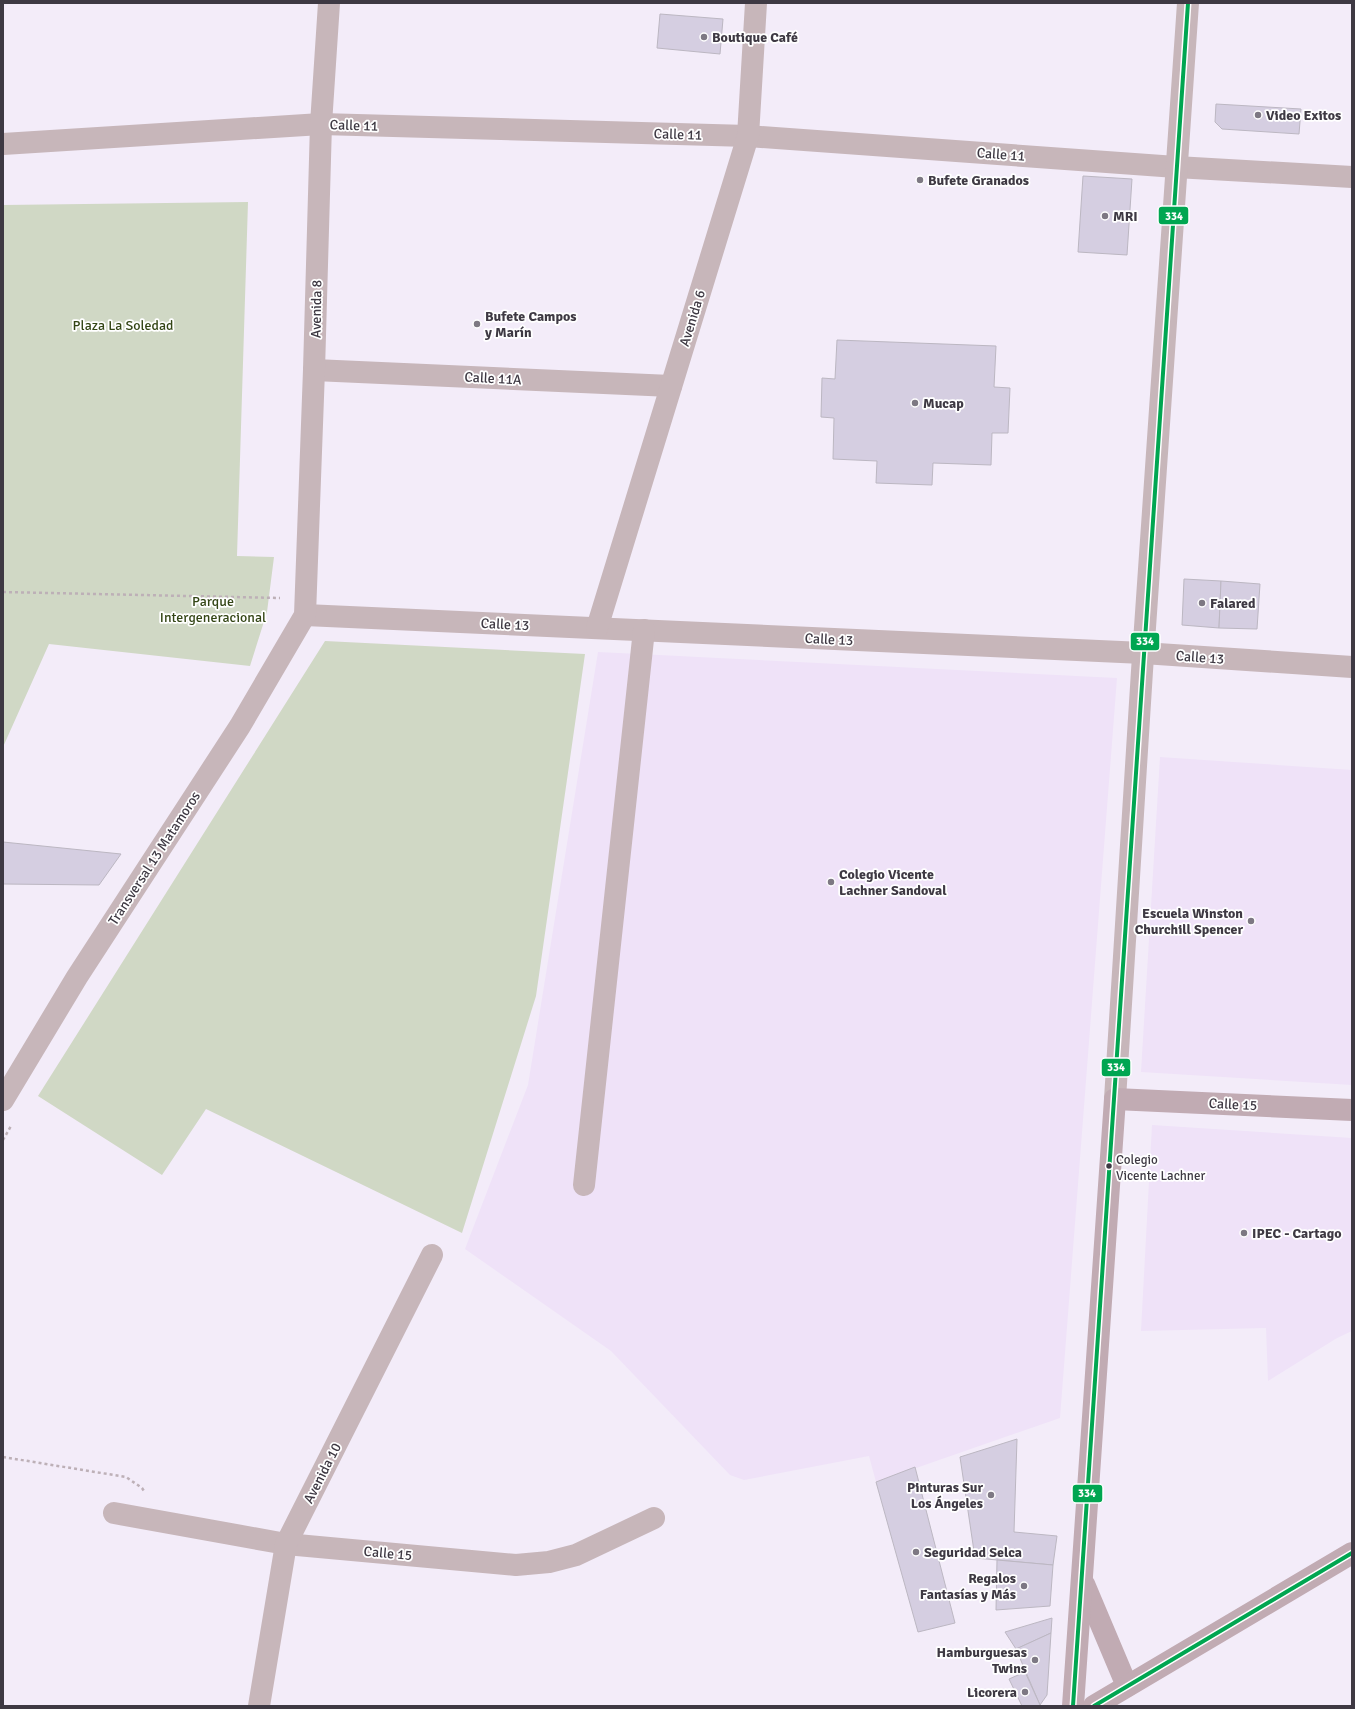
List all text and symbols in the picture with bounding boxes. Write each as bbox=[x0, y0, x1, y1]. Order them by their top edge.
place label: Boutique Café bbox=[712, 29, 798, 46]
marker: Boutique Café bbox=[699, 32, 709, 42]
place label: Video Exitos bbox=[1266, 107, 1341, 124]
marker: Video Exitos bbox=[1253, 110, 1263, 120]
street label: Calle 11 bbox=[329, 116, 379, 135]
street label: Calle 11 bbox=[653, 125, 703, 144]
street label: Calle 11 bbox=[976, 144, 1026, 165]
place label: Bufete Granados bbox=[928, 172, 1029, 189]
marker: Bufete Granados bbox=[915, 175, 925, 185]
line badge: 334 bbox=[1158, 206, 1189, 225]
place label: MRI bbox=[1113, 208, 1138, 225]
text: 334 bbox=[1165, 210, 1183, 223]
marker: MRI bbox=[1100, 211, 1110, 221]
street label: Avenida 8 bbox=[307, 280, 326, 338]
street label: Avenida 6 bbox=[676, 288, 709, 348]
place label: Bufete Campos y Marín bbox=[484, 308, 576, 341]
park label: Plaza La Soledad bbox=[73, 317, 173, 334]
marker: Bufete Campos y Marín bbox=[472, 319, 482, 329]
street label: Calle 11A bbox=[464, 369, 522, 389]
place label: Mucap bbox=[923, 395, 964, 412]
marker: Mucap bbox=[910, 398, 920, 408]
park label: Parque Intergeneracional bbox=[160, 593, 266, 626]
place label: Falared bbox=[1210, 595, 1256, 612]
marker: Falared bbox=[1197, 598, 1207, 608]
street label: Calle 13 bbox=[480, 615, 530, 634]
street label: Calle 13 bbox=[804, 630, 854, 649]
line badge: 334 bbox=[1130, 632, 1160, 651]
text: 334 bbox=[1136, 635, 1154, 648]
street label: Calle 13 bbox=[1175, 647, 1225, 668]
street label: Transversal 13 Matamoros bbox=[105, 788, 204, 928]
place label: Colegio Vicente Lachner Sandoval bbox=[839, 866, 947, 899]
marker: Colegio Vicente Lachner Sandoval bbox=[826, 877, 836, 887]
place label: Escuela Winston Churchill Spencer bbox=[1135, 905, 1243, 938]
marker: Escuela Winston Churchill Spencer bbox=[1246, 916, 1256, 926]
line badge: 334 bbox=[1101, 1058, 1131, 1077]
text: 334 bbox=[1107, 1061, 1125, 1074]
street label: Calle 15 bbox=[1208, 1095, 1258, 1114]
place label: Colegio Vicente Lachner bbox=[1116, 1152, 1205, 1184]
marker: Colegio Vicente Lachner bbox=[1104, 1161, 1114, 1171]
place label: IPEC - Cartago bbox=[1252, 1225, 1341, 1242]
marker: IPEC - Cartago bbox=[1239, 1228, 1249, 1238]
street label: Avenida 10 bbox=[300, 1440, 345, 1506]
place label: Pinturas Sur Los Ángeles bbox=[907, 1479, 983, 1512]
line badge: 334 bbox=[1072, 1484, 1103, 1503]
text: 334 bbox=[1078, 1487, 1096, 1500]
marker: Pinturas Sur Los Ángeles bbox=[986, 1490, 996, 1500]
street label: Calle 15 bbox=[363, 1543, 413, 1564]
place label: Seguridad Selca bbox=[924, 1544, 1022, 1561]
marker: Seguridad Selca bbox=[911, 1547, 921, 1557]
place label: Regalos Fantasías y Más bbox=[920, 1570, 1016, 1603]
marker: Regalos Fantasías y Más bbox=[1019, 1581, 1029, 1591]
place label: Hamburguesas Twins bbox=[937, 1644, 1027, 1677]
marker: Hamburguesas Twins bbox=[1030, 1655, 1040, 1665]
place label: Licorera bbox=[967, 1684, 1017, 1701]
marker: Licorera bbox=[1020, 1687, 1030, 1697]

